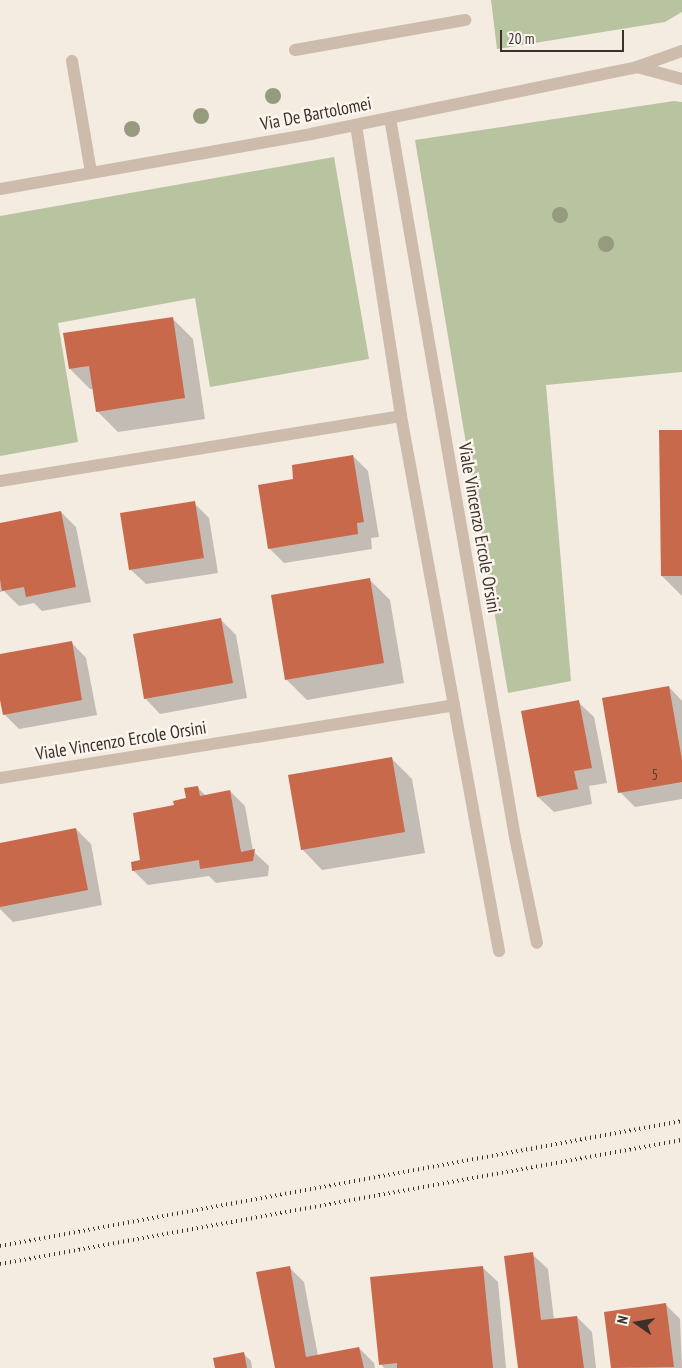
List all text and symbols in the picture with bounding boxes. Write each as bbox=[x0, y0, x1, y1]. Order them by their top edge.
scale bar bbox=[502, 20, 626, 52]
text: 20 m bbox=[508, 29, 534, 48]
street label: Via De Bartolomei bbox=[259, 93, 373, 135]
street label: Viale Vincenzo Ercole Orsini bbox=[453, 441, 505, 615]
street label: Viale Vincenzo Ercole Orsini bbox=[34, 717, 208, 765]
house number: 5 bbox=[652, 766, 658, 784]
north arrow bbox=[612, 1298, 662, 1348]
text: N bbox=[613, 1314, 632, 1325]

